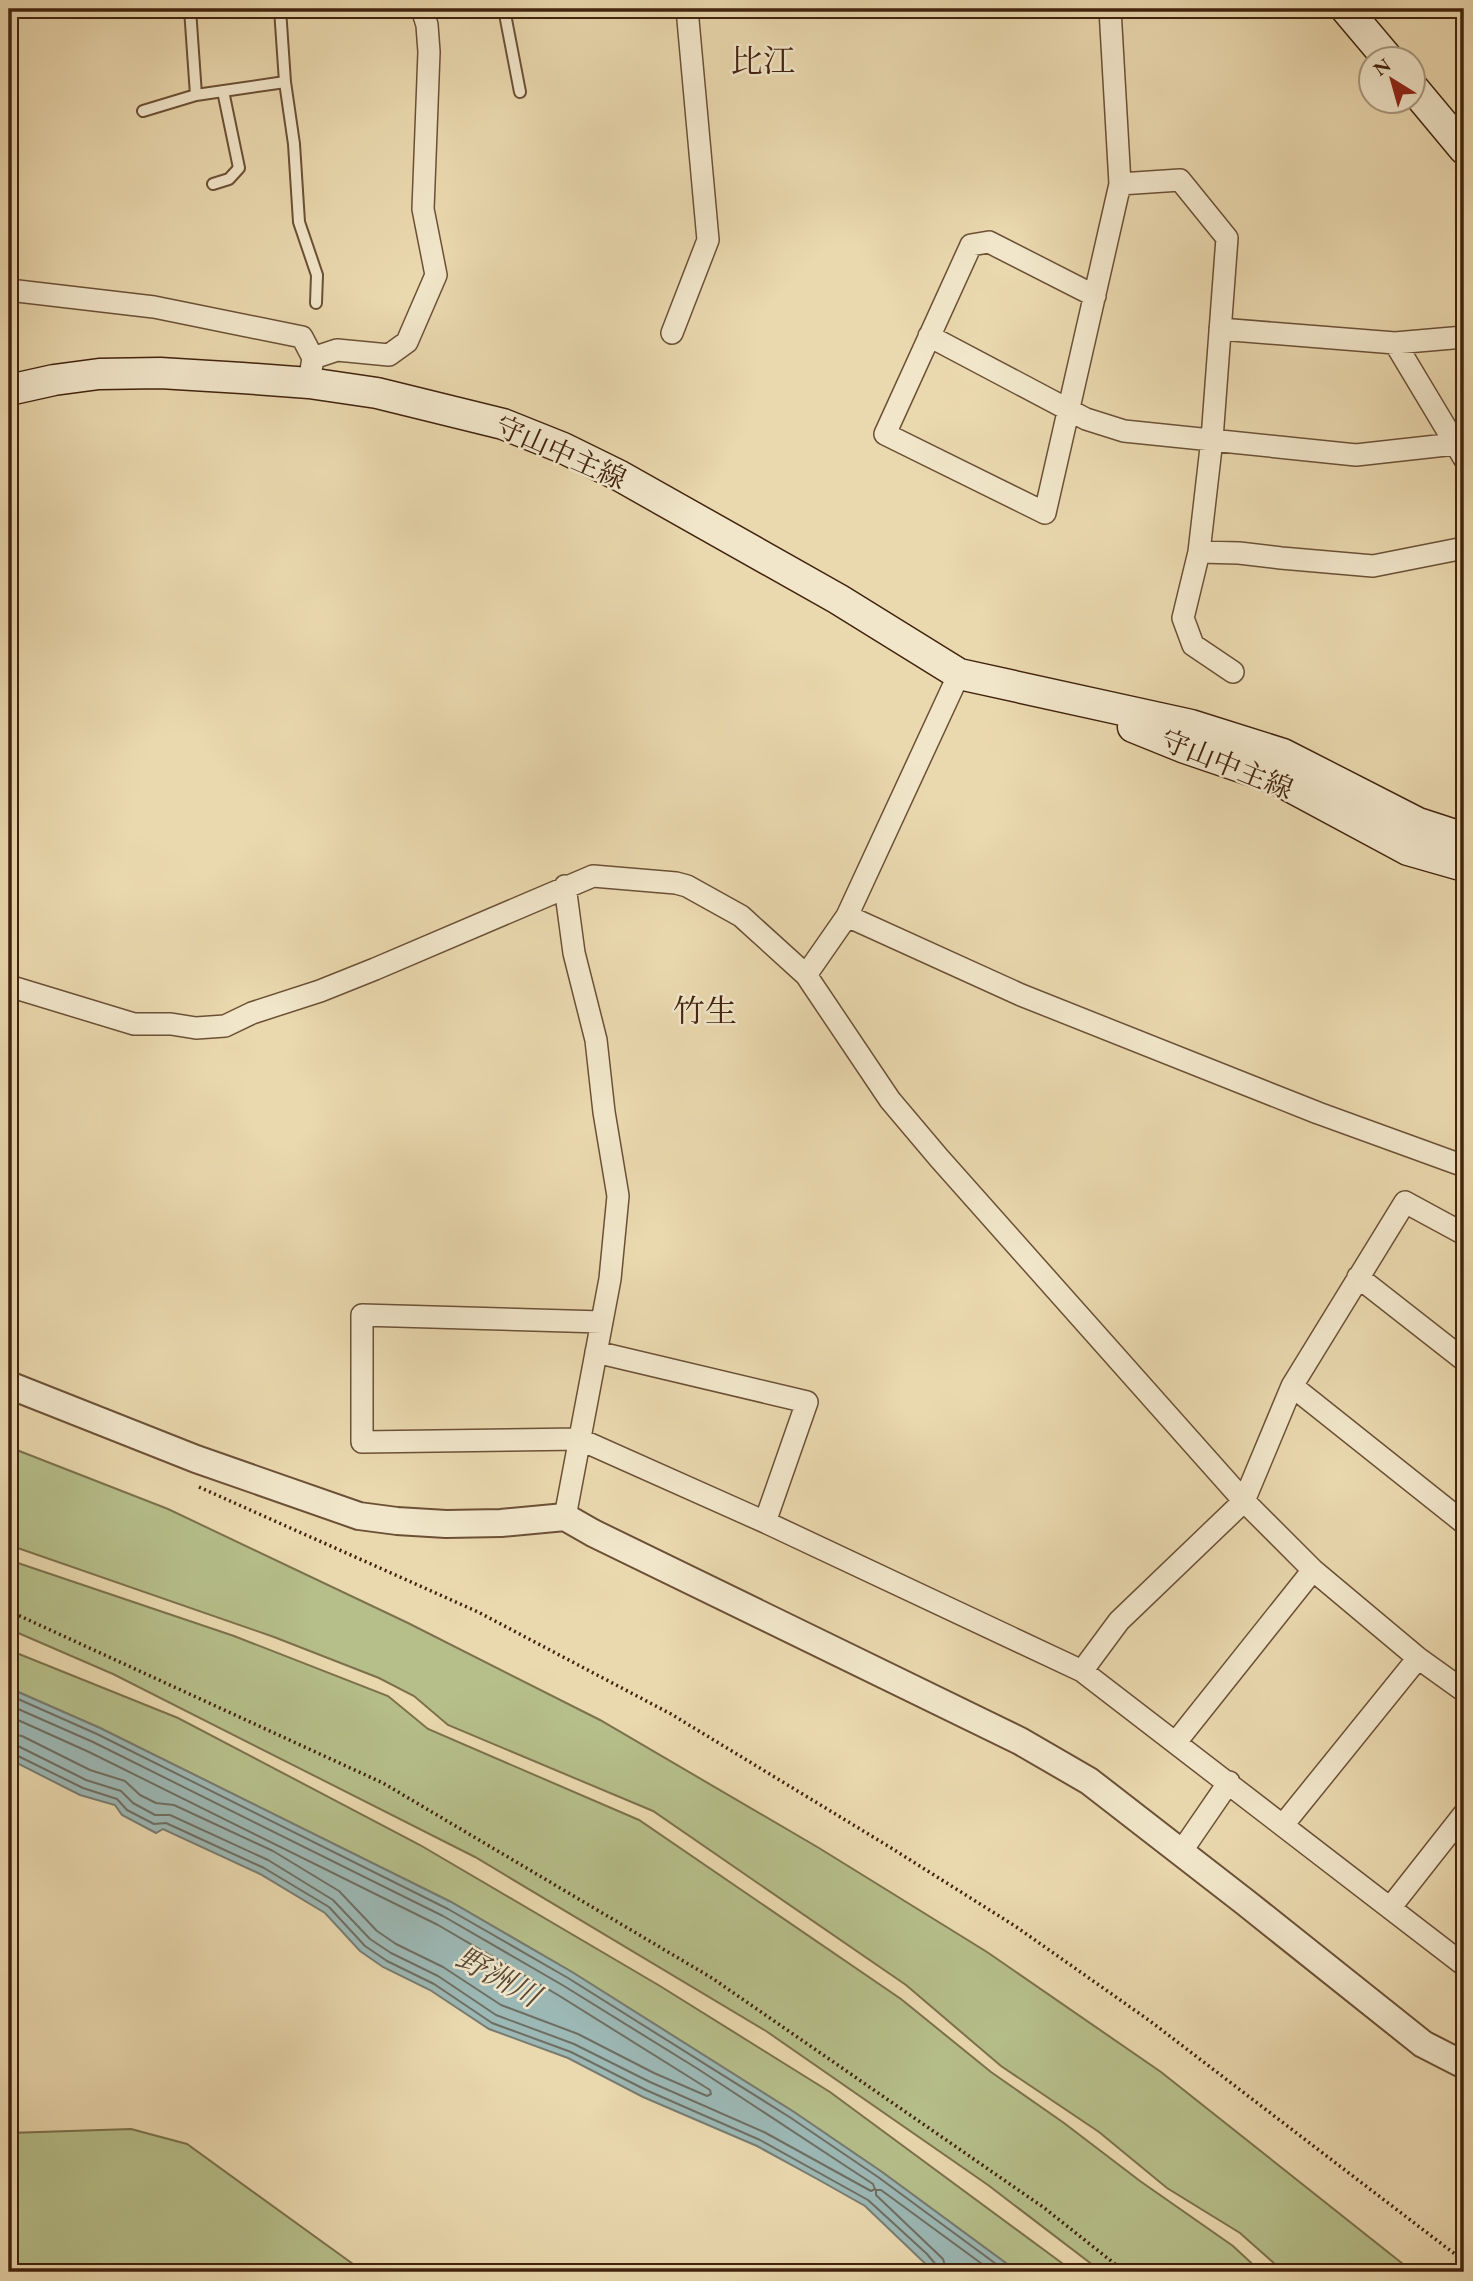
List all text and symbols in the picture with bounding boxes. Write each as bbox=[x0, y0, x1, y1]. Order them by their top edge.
district label: 比江 bbox=[731, 40, 795, 82]
north arrow bbox=[1358, 46, 1428, 116]
text: N bbox=[1368, 52, 1396, 81]
street label: 守山中主線 bbox=[490, 407, 632, 497]
street label: 守山中主線 bbox=[1155, 721, 1299, 807]
district label: 竹生 bbox=[673, 990, 737, 1032]
water label: 野洲川 bbox=[449, 1938, 550, 2017]

